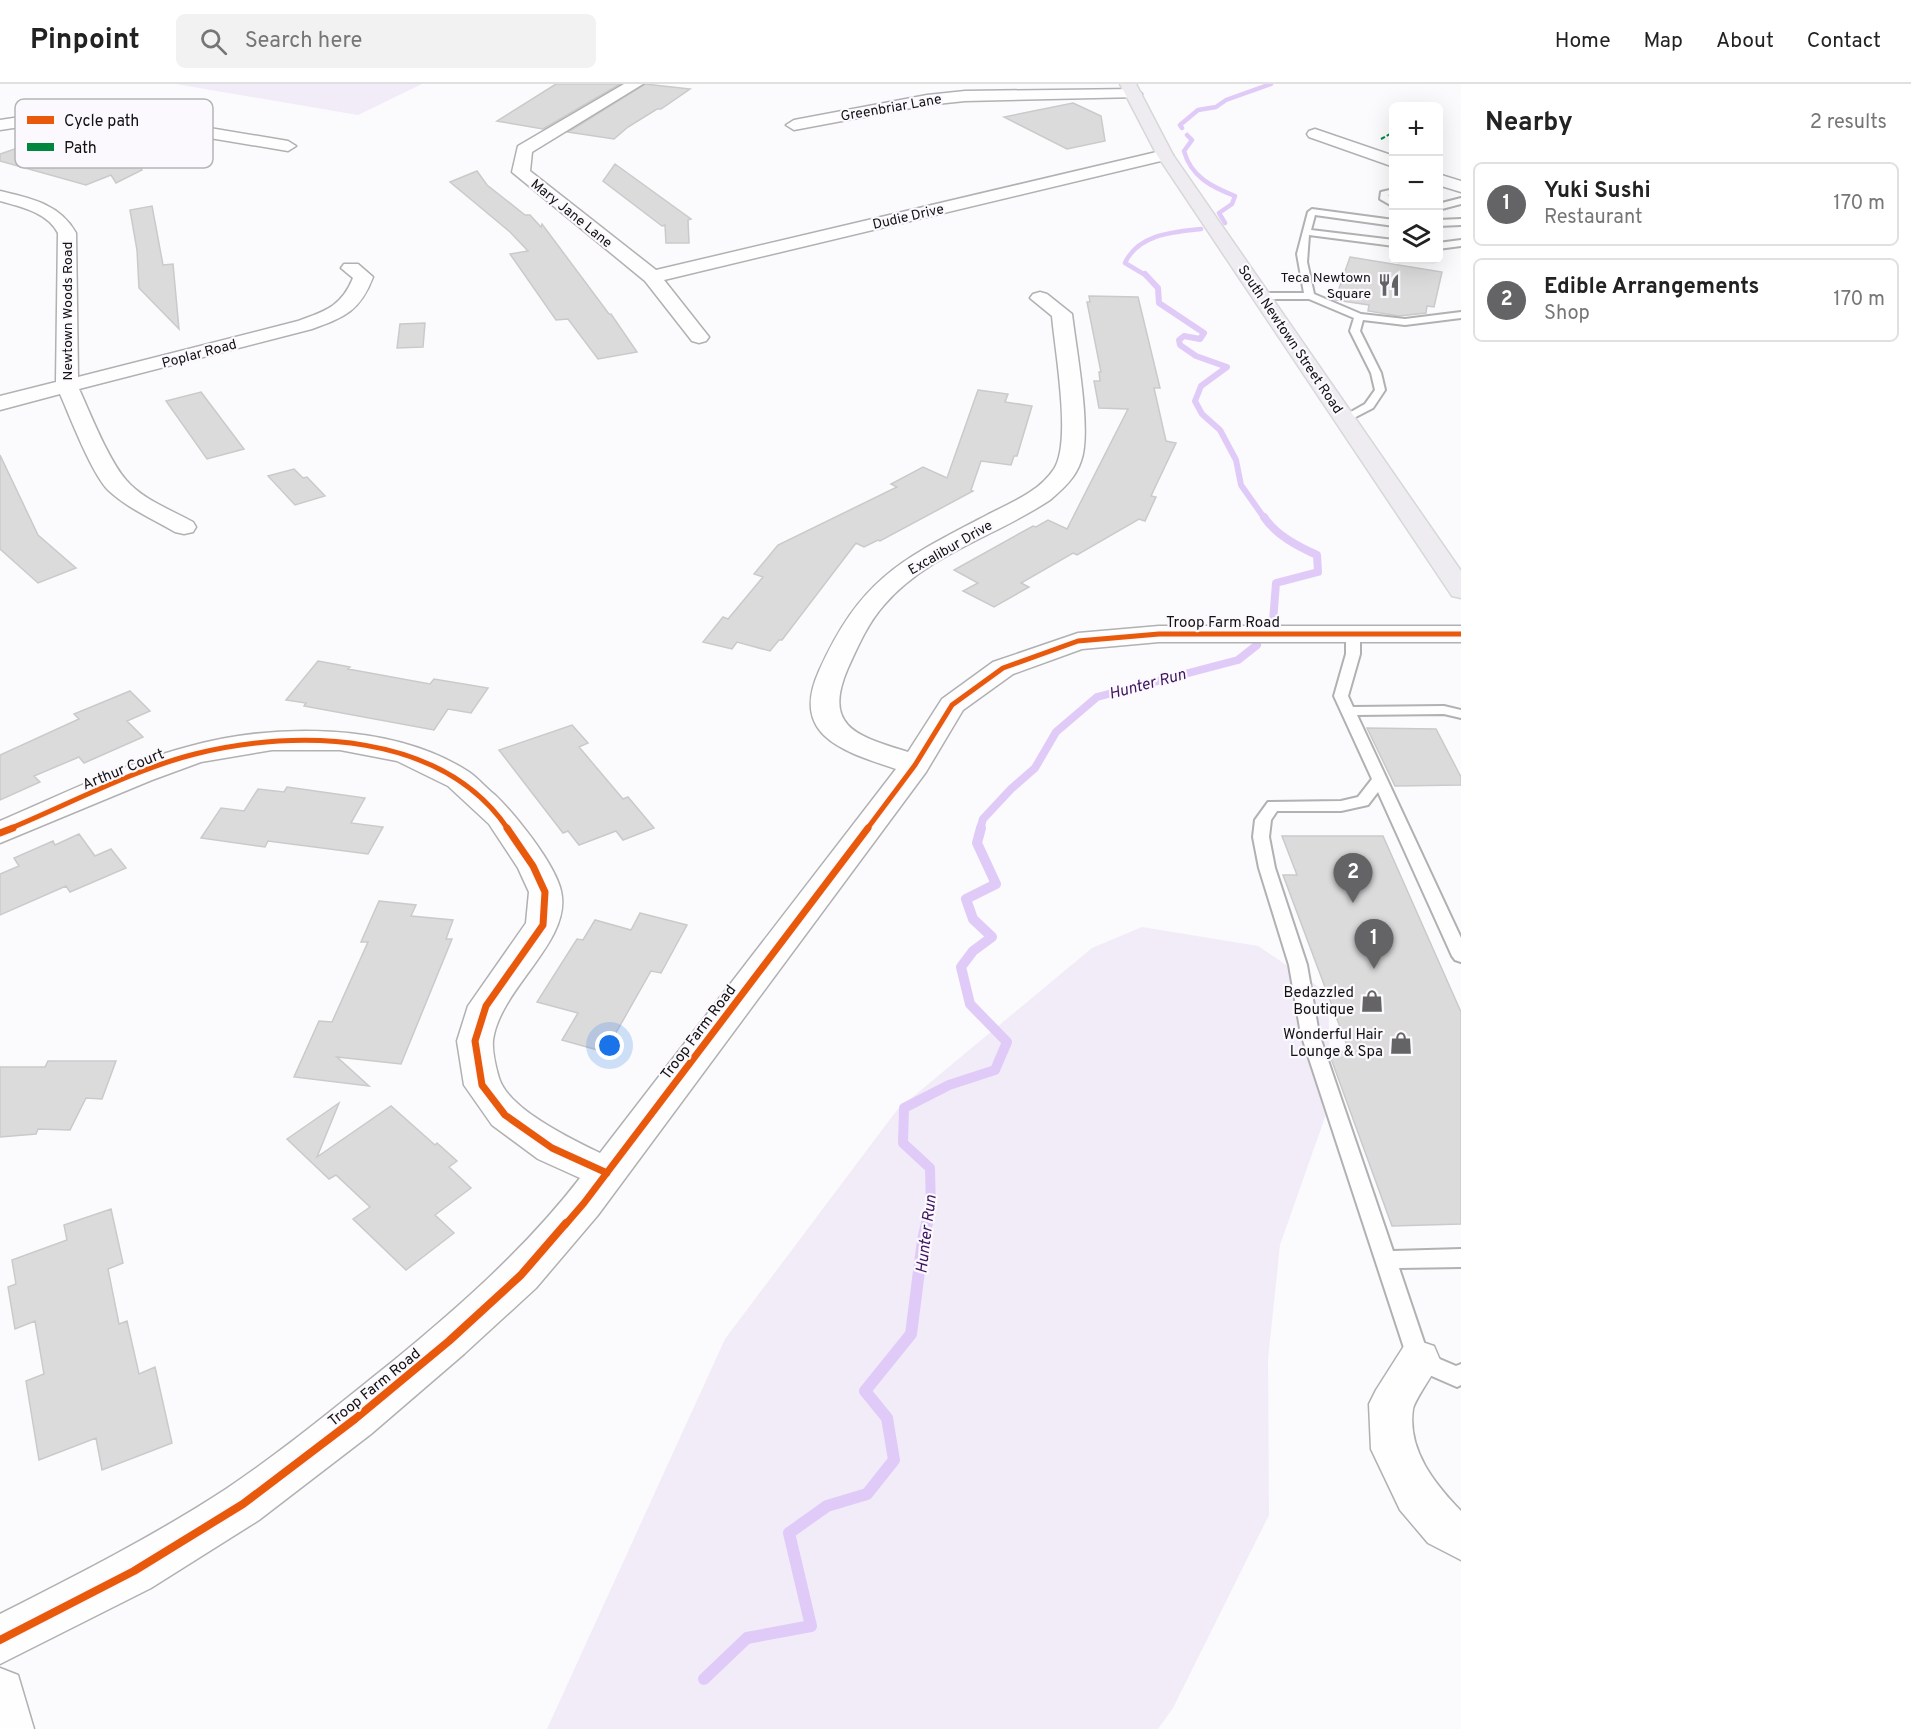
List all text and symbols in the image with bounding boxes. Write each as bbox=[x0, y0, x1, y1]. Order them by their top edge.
search box bbox=[176, 14, 596, 68]
text: Pinpoint bbox=[30, 23, 140, 59]
icon: search bbox=[197, 25, 230, 58]
text: Search here bbox=[245, 28, 362, 55]
text: Home bbox=[1555, 28, 1611, 55]
text: Map bbox=[1644, 28, 1683, 55]
text: About bbox=[1716, 28, 1774, 55]
text: Contact bbox=[1807, 28, 1881, 55]
street label: Greenbriar Lane bbox=[840, 91, 943, 126]
legend bbox=[15, 99, 213, 168]
map controls bbox=[1389, 102, 1443, 264]
button: + bbox=[1389, 102, 1443, 156]
text: Nearby bbox=[1485, 107, 1573, 140]
text: 2 results bbox=[1810, 110, 1887, 136]
text: Cycle path bbox=[64, 112, 139, 132]
text: Path bbox=[64, 139, 97, 159]
button: − bbox=[1389, 156, 1443, 210]
street label: Mary Jane Lane bbox=[527, 176, 615, 252]
text: Yuki Sushi bbox=[1544, 178, 1651, 205]
text: 1 bbox=[1503, 191, 1511, 217]
text: 170 m bbox=[1833, 191, 1885, 217]
street label: Dudie Drive bbox=[871, 201, 946, 234]
text: Restaurant bbox=[1544, 205, 1643, 231]
button: layers bbox=[1389, 210, 1443, 264]
street label: Newtown Woods Road bbox=[60, 242, 77, 380]
street label: South Newtown Street Road bbox=[1234, 262, 1346, 417]
place label: Teca Newtown Square bbox=[1281, 270, 1371, 303]
restaurant icon: Teca Newtown Square bbox=[1376, 272, 1402, 298]
text: Edible Arrangements bbox=[1544, 274, 1759, 301]
text: 2 bbox=[1500, 287, 1513, 313]
text: 170 m bbox=[1833, 287, 1885, 313]
text: Shop bbox=[1544, 301, 1590, 327]
street label: Poplar Road bbox=[160, 336, 239, 373]
street label: Excalibur Drive bbox=[906, 517, 996, 579]
street label: Troop Farm Road bbox=[1166, 614, 1280, 633]
water label: Hunter Run bbox=[1107, 665, 1189, 705]
street label: Arthur Court bbox=[80, 745, 167, 795]
pin: 2 bbox=[1334, 854, 1372, 903]
pin: 1 bbox=[1354, 920, 1394, 969]
street label: Troop Farm Road bbox=[657, 982, 741, 1084]
place label: Bedazzled Boutique bbox=[1284, 984, 1354, 1020]
shop icon: Bedazzled Boutique bbox=[1359, 988, 1385, 1014]
place label: Wonderful Hair Lounge & Spa bbox=[1283, 1026, 1383, 1062]
shop icon: Wonderful Hair Lounge & Spa bbox=[1388, 1030, 1414, 1056]
your location bbox=[595, 1031, 624, 1060]
water label: Hunter Run bbox=[912, 1194, 942, 1275]
street label: Troop Farm Road bbox=[325, 1345, 425, 1431]

